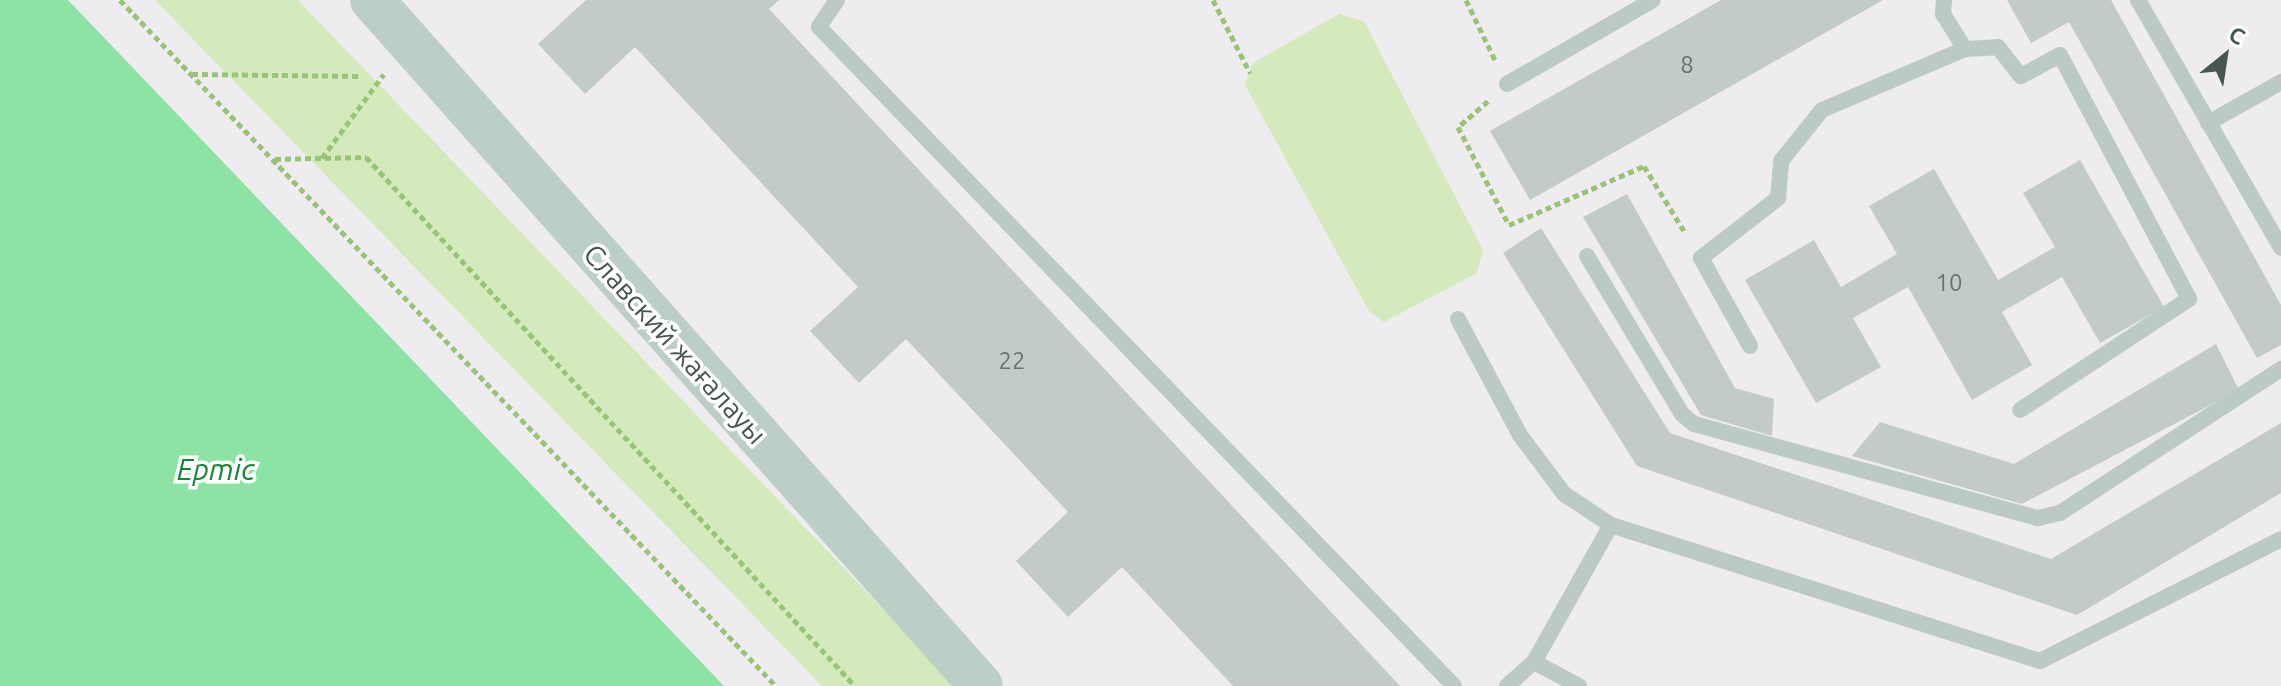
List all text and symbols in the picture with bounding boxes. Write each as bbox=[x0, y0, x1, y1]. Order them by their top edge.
north arrow bbox=[2185, 16, 2265, 96]
text: С bbox=[2225, 20, 2250, 49]
house number: 8 bbox=[1680, 51, 1694, 79]
street label: Славский жағалауы bbox=[577, 237, 773, 451]
house number: 10 bbox=[1935, 269, 1963, 297]
house number: 22 bbox=[998, 347, 1026, 375]
water label: Ертіс bbox=[177, 451, 255, 487]

